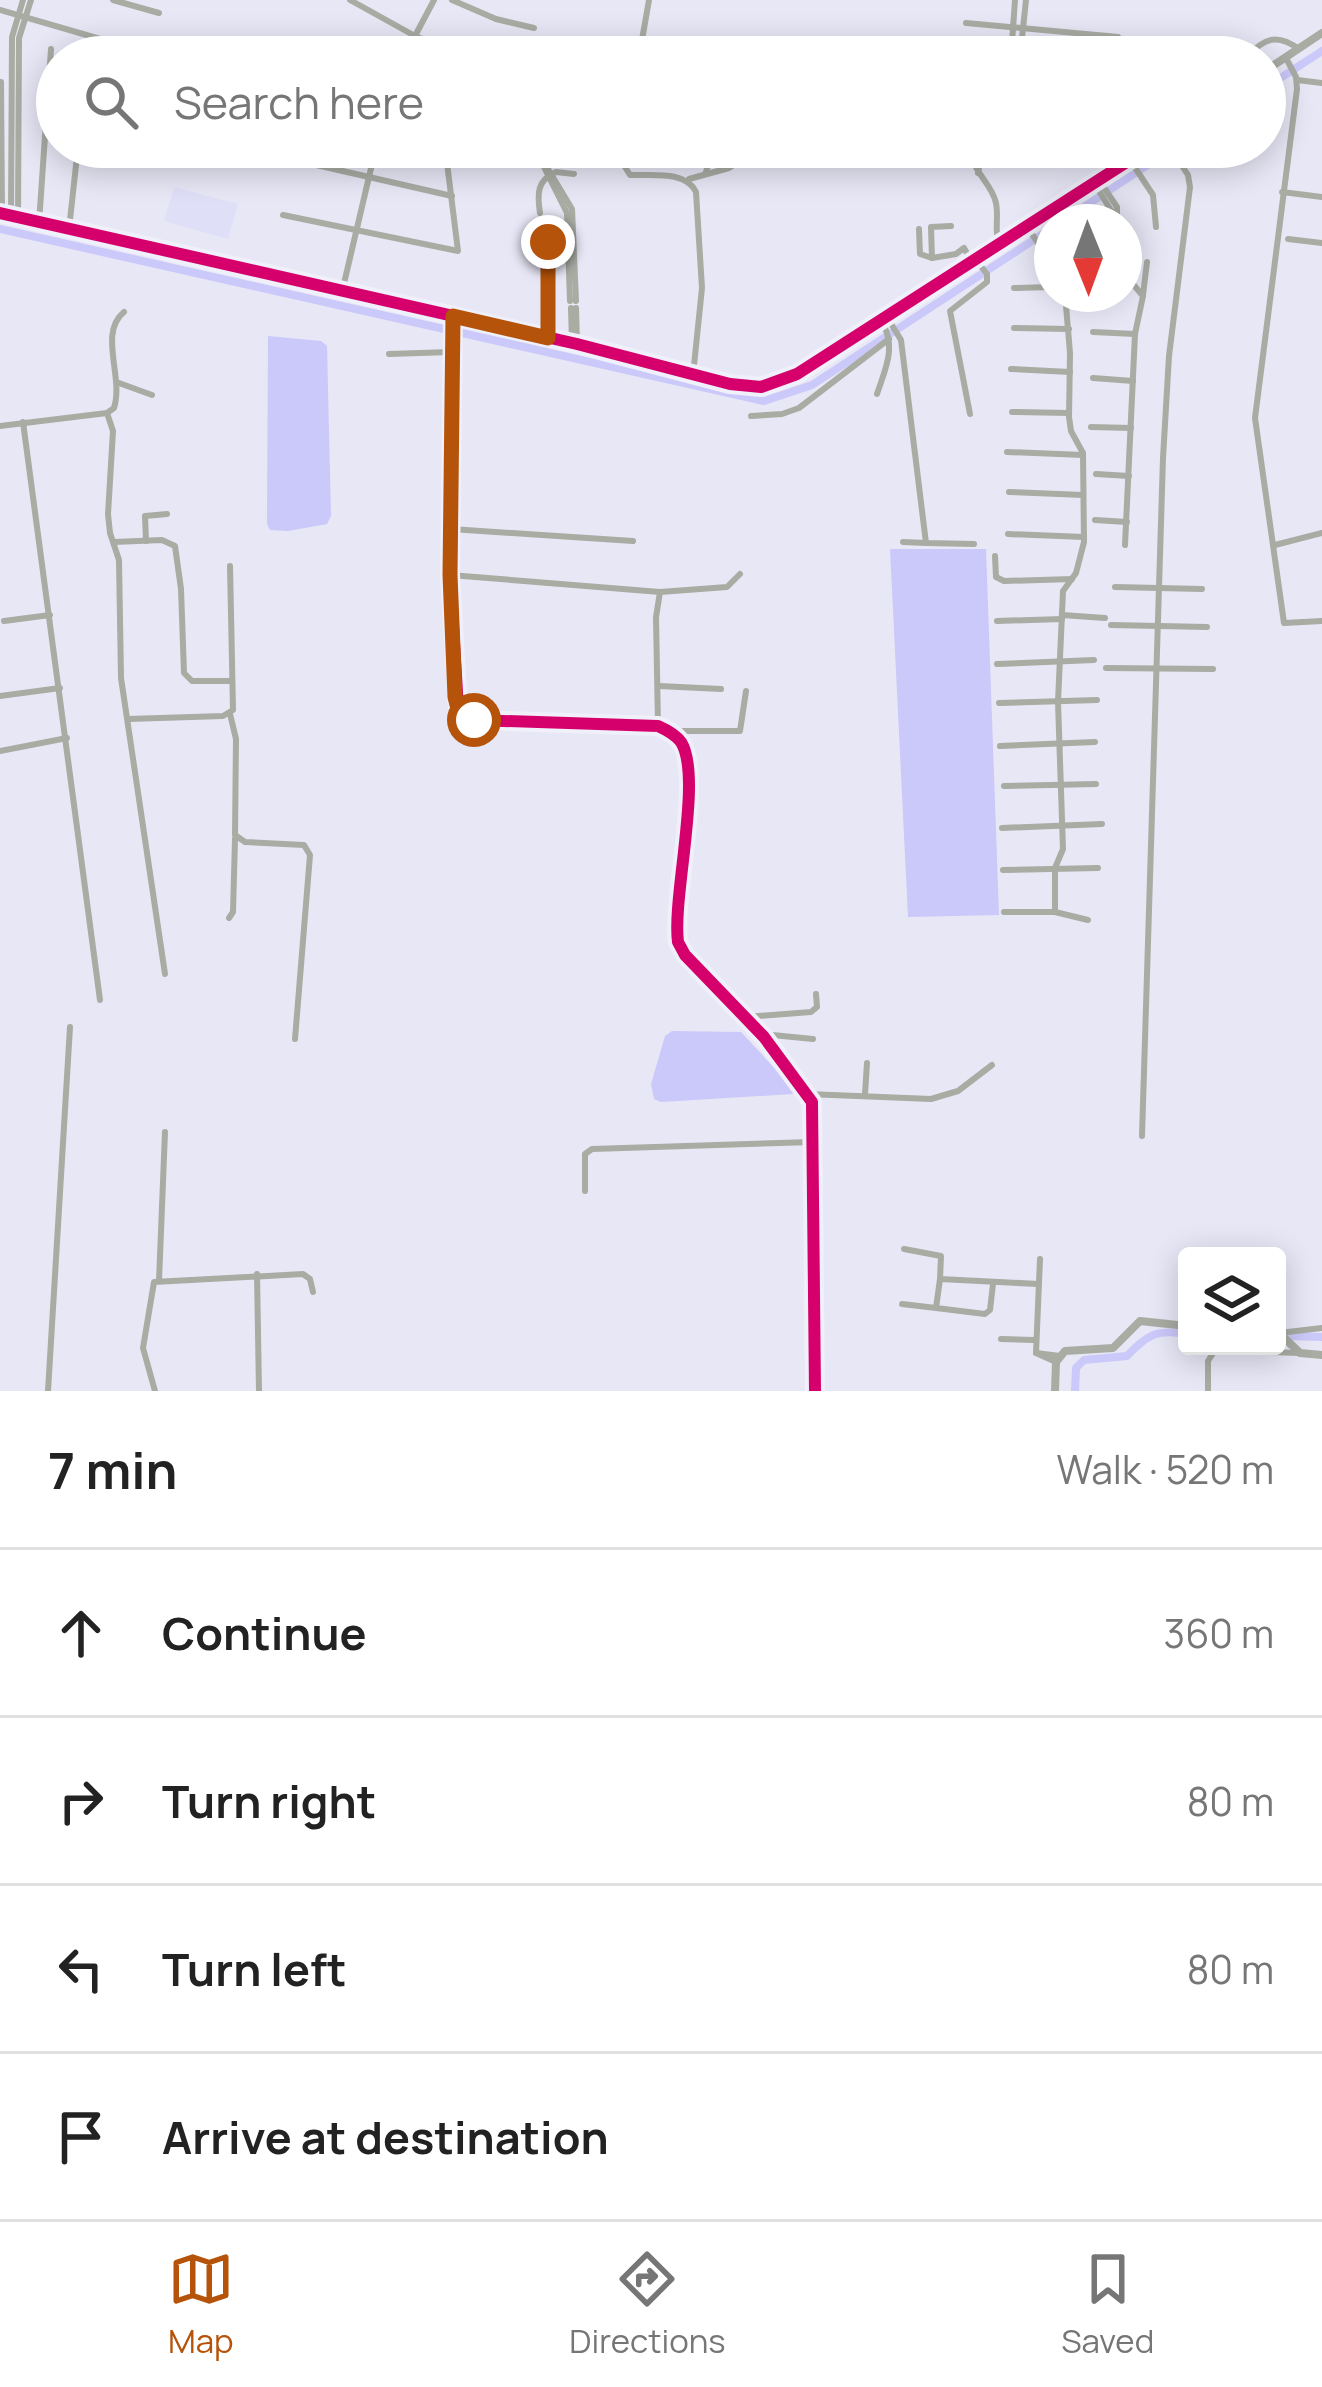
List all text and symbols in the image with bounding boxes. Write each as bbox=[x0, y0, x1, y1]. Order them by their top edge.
search box bbox=[36, 36, 1286, 168]
icon: search bbox=[78, 69, 144, 135]
text: Search here bbox=[174, 71, 424, 133]
north arrow bbox=[1034, 204, 1142, 312]
route end bbox=[521, 215, 575, 269]
route start bbox=[447, 693, 501, 747]
map controls bbox=[1178, 1247, 1286, 1355]
button: layers bbox=[1178, 1247, 1286, 1355]
text: 7 min bbox=[48, 1435, 177, 1504]
text: Walk · 520 m bbox=[1056, 1442, 1274, 1496]
icon: ahead bbox=[48, 1600, 114, 1666]
text: Continue bbox=[162, 1602, 367, 1664]
text: 360 m bbox=[1164, 1606, 1274, 1660]
icon: right bbox=[48, 1768, 114, 1834]
text: Turn right bbox=[162, 1770, 376, 1832]
text: 80 m bbox=[1187, 1774, 1274, 1828]
icon: left bbox=[48, 1936, 114, 2002]
text: Turn left bbox=[162, 1938, 347, 2000]
text: 80 m bbox=[1187, 1942, 1274, 1996]
icon: arrive bbox=[48, 2104, 114, 2170]
text: Arrive at destination bbox=[162, 2106, 609, 2168]
tab: Map bbox=[168, 2246, 234, 2363]
tab: Directions bbox=[569, 2246, 726, 2363]
tab: Saved bbox=[1061, 2246, 1154, 2363]

